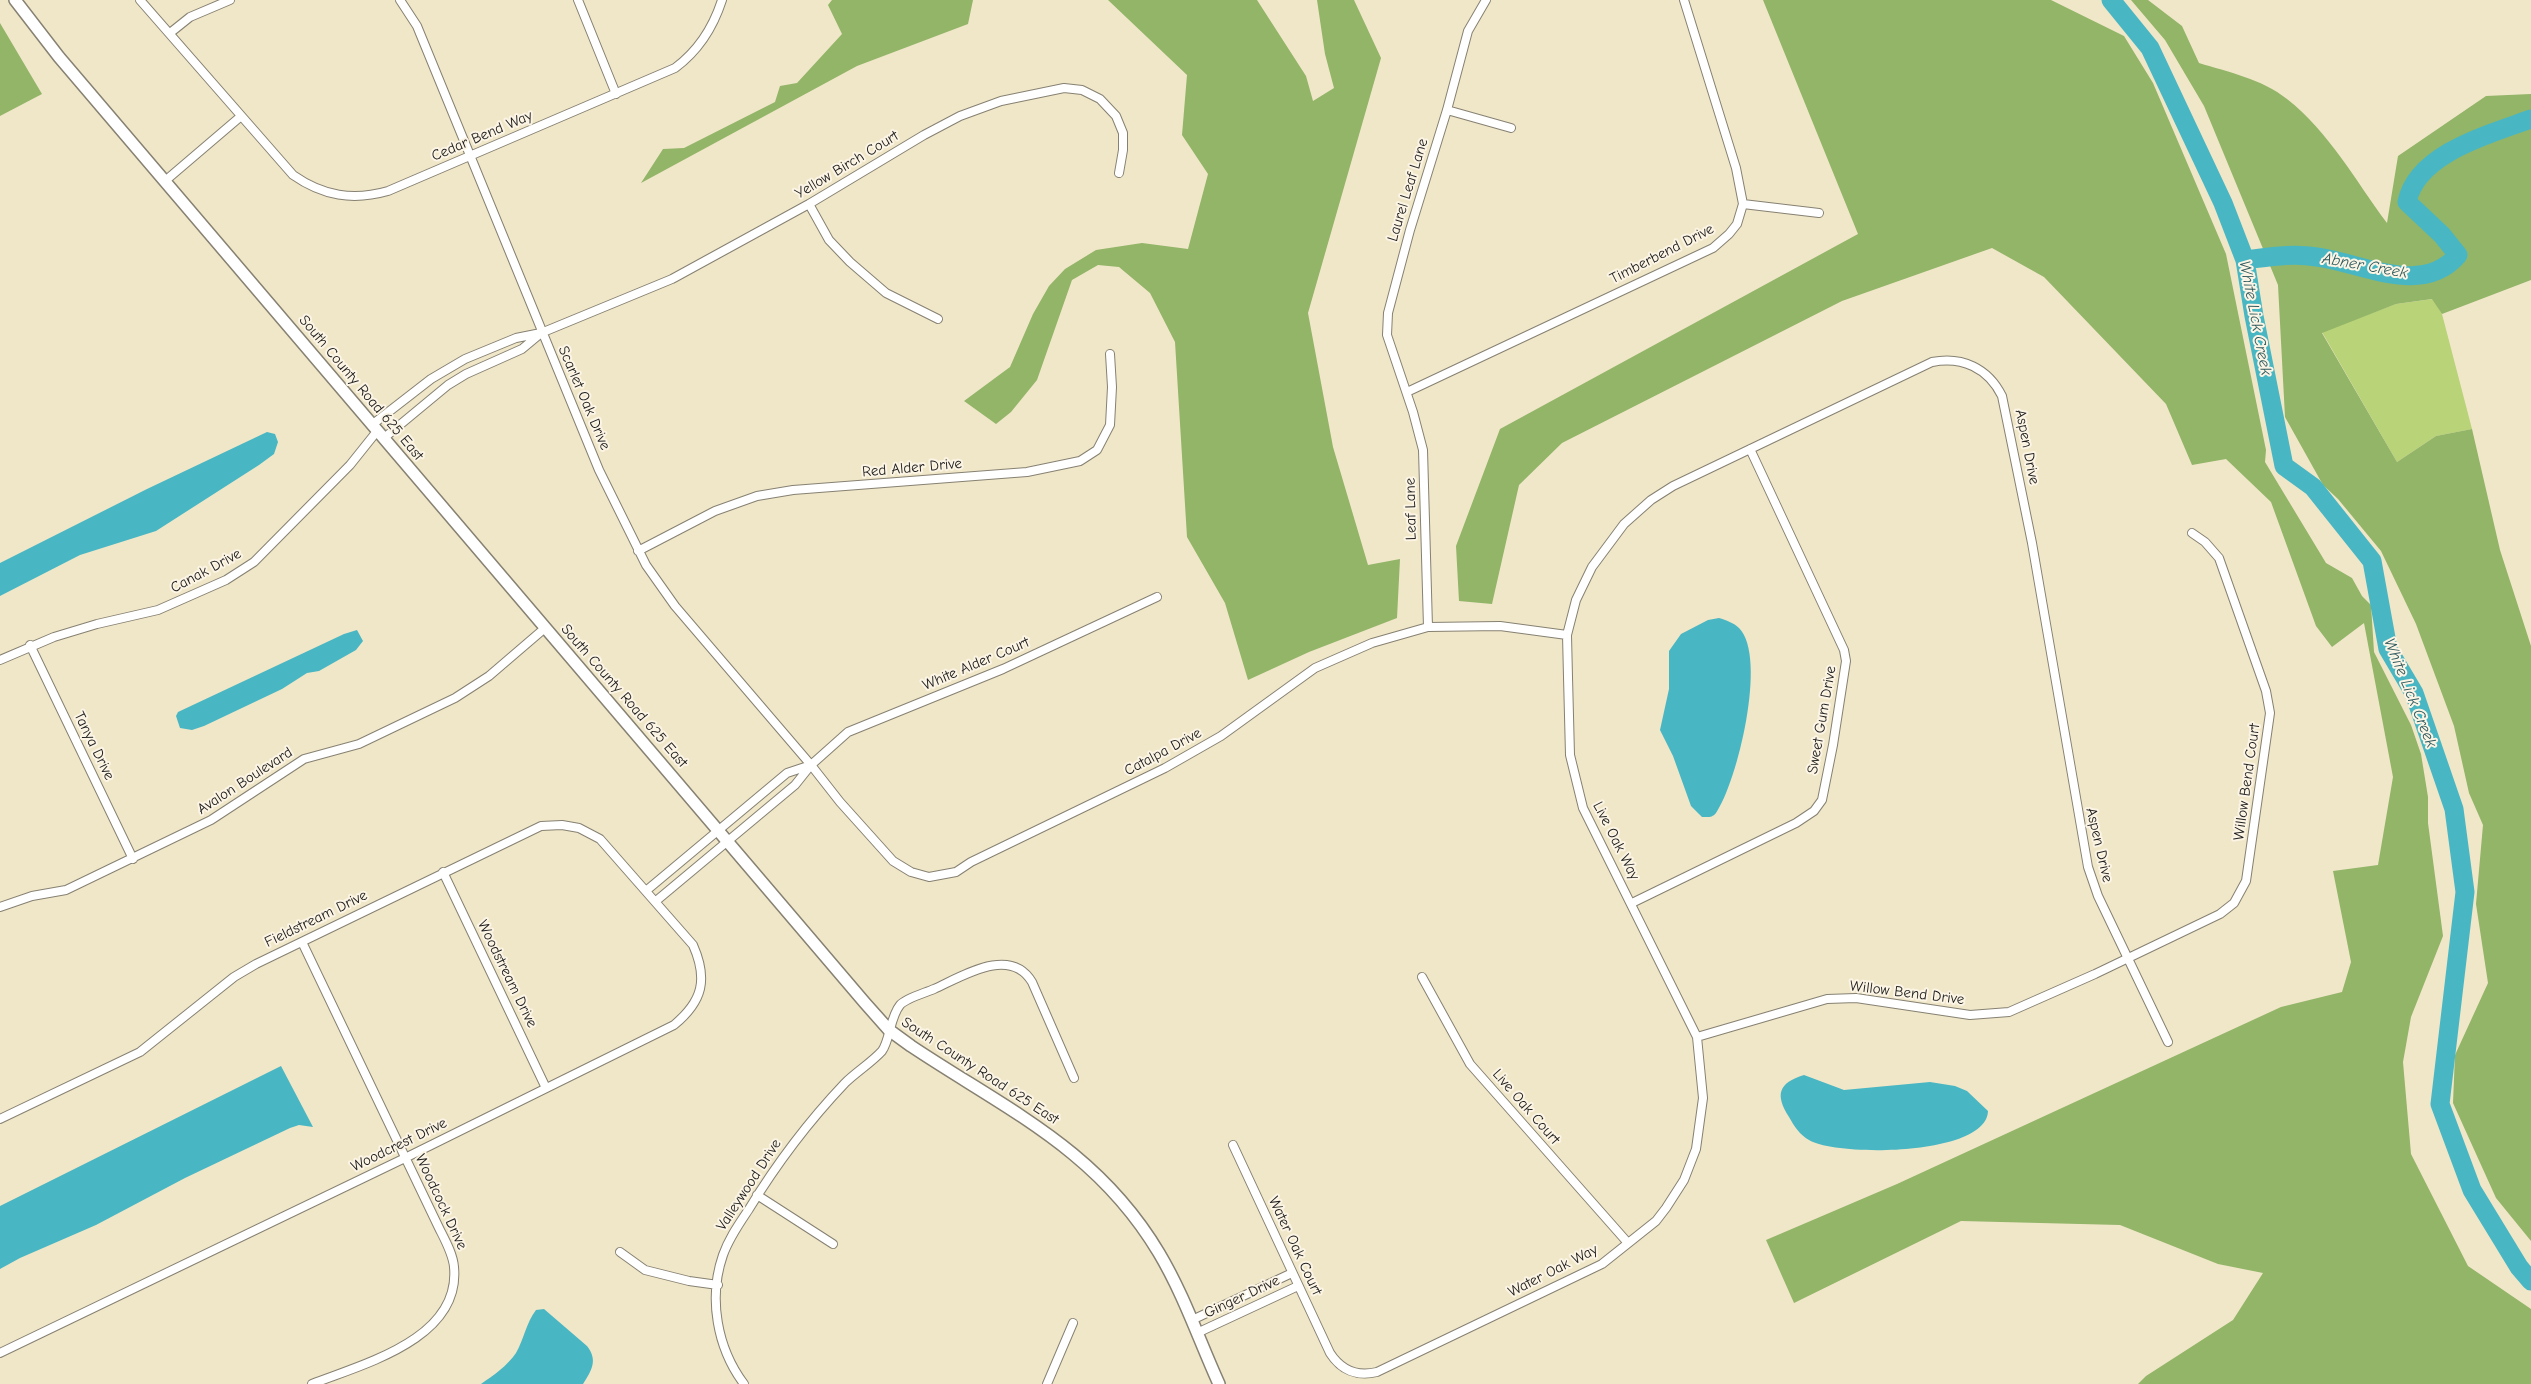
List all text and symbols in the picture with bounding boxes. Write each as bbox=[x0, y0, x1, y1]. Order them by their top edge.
street label: Cedar Bend Way bbox=[429, 107, 535, 165]
street label: Yellow Birch Court bbox=[792, 127, 902, 203]
street label: Laurel Leaf Lane bbox=[1384, 136, 1432, 244]
street label: Timberbend Drive bbox=[1607, 220, 1717, 288]
water label: Abner Creek bbox=[2321, 249, 2409, 283]
water label: White Lick Creek bbox=[2234, 259, 2276, 377]
street label: South County Road 625 East bbox=[295, 312, 427, 464]
street label: Scarlet Oak Drive bbox=[554, 343, 614, 453]
street label: Aspen Drive bbox=[2011, 408, 2043, 486]
street label: Red Alder Drive bbox=[861, 455, 963, 481]
street label: Leaf Lane bbox=[1401, 478, 1421, 540]
street label: Canak Drive bbox=[168, 545, 244, 597]
street label: South County Road 625 East bbox=[557, 621, 691, 771]
street label: White Alder Court bbox=[920, 633, 1032, 695]
water label: White Lick Creek bbox=[2379, 636, 2441, 750]
street label: Sweet Gum Drive bbox=[1804, 665, 1840, 775]
street label: Tanya Drive bbox=[70, 709, 118, 783]
street label: Willow Bend Court bbox=[2230, 722, 2264, 842]
street label: Catalpa Drive bbox=[1121, 724, 1205, 780]
street label: Avalon Boulevard bbox=[194, 744, 296, 818]
street label: Live Oak Way bbox=[1589, 799, 1643, 883]
street label: Aspen Drive bbox=[2082, 806, 2116, 884]
street label: Fieldstream Drive bbox=[262, 886, 370, 952]
street label: Woodstream Drive bbox=[473, 917, 541, 1031]
street label: Willow Bend Drive bbox=[1849, 977, 1965, 1009]
street label: South County Road 625 East bbox=[898, 1013, 1062, 1129]
street label: Live Oak Court bbox=[1488, 1066, 1564, 1148]
street label: Woodcrest Drive bbox=[348, 1114, 450, 1176]
street label: Valleywood Drive bbox=[713, 1136, 785, 1234]
street label: Woodcock Drive bbox=[411, 1151, 471, 1253]
street label: Water Oak Court bbox=[1264, 1194, 1326, 1298]
street label: Water Oak Way bbox=[1505, 1241, 1601, 1301]
street label: Ginger Drive bbox=[1201, 1272, 1283, 1322]

